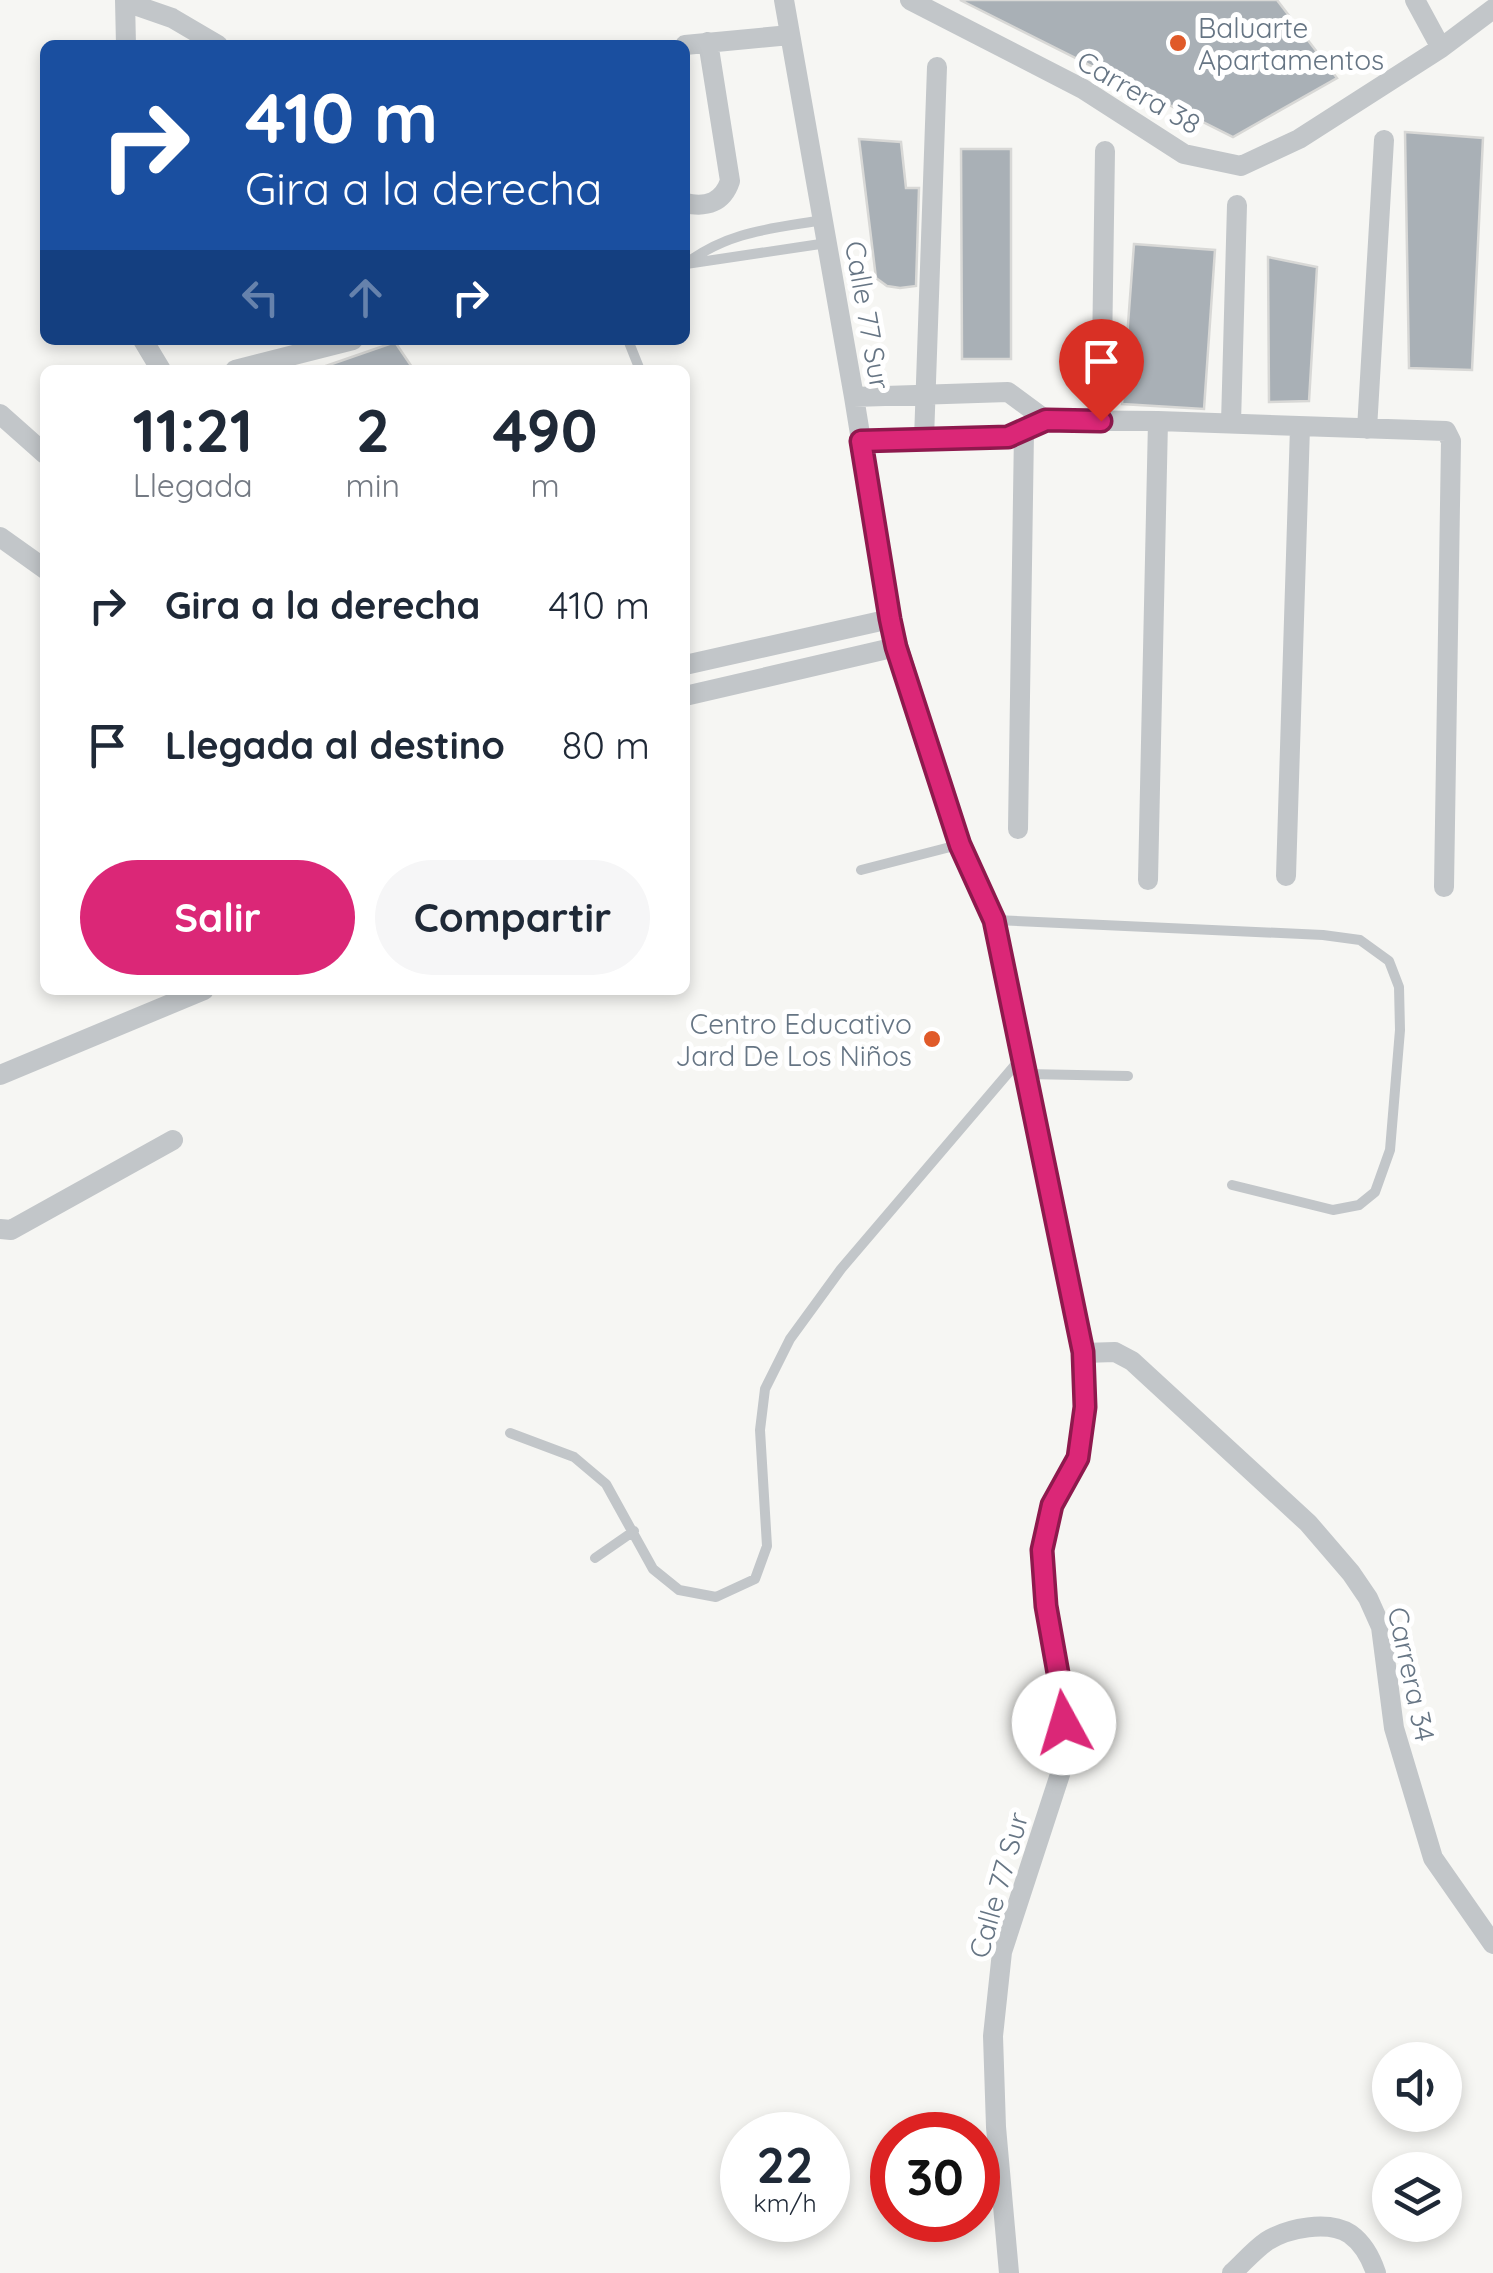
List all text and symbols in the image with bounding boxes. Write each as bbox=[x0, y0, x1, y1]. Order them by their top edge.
place label: Baluarte Apartamentos bbox=[1198, 10, 1384, 77]
marker: Baluarte Apartamentos bbox=[1167, 32, 1189, 54]
street label: Carrera 38 bbox=[1071, 43, 1207, 141]
text: 410 m bbox=[245, 73, 438, 161]
icon: right bbox=[80, 80, 210, 210]
text: Gira a la derecha bbox=[245, 160, 602, 216]
street label: Calle 77 Sur bbox=[838, 238, 898, 392]
icon: left bbox=[233, 270, 288, 325]
icon: ahead bbox=[338, 270, 393, 325]
icon: right bbox=[443, 270, 498, 325]
pin bbox=[1059, 319, 1144, 422]
icon: arrive bbox=[1074, 334, 1129, 389]
text: 11:21 bbox=[132, 392, 253, 467]
text: 2 bbox=[356, 392, 390, 467]
text: 490 bbox=[492, 392, 597, 467]
text: Llegada bbox=[133, 465, 253, 505]
text: min bbox=[345, 465, 400, 505]
text: m bbox=[530, 465, 560, 505]
icon: right bbox=[80, 578, 135, 633]
text: Gira a la derecha bbox=[165, 581, 480, 629]
text: 410 m bbox=[549, 581, 650, 629]
icon: arrive bbox=[80, 718, 135, 773]
text: Llegada al destino bbox=[165, 721, 505, 769]
text: 80 m bbox=[562, 721, 650, 769]
button: Salir bbox=[80, 860, 355, 975]
button: Compartir bbox=[375, 860, 650, 975]
place label: Centro Educativo Jard De Los Niños bbox=[675, 1006, 912, 1073]
marker: Centro Educativo Jard De Los Niños bbox=[921, 1028, 943, 1050]
street label: Carrera 34 bbox=[1381, 1604, 1443, 1744]
position arrow bbox=[1012, 1671, 1116, 1775]
street label: Calle 77 Sur bbox=[960, 1808, 1036, 1962]
map controls bbox=[1372, 2042, 1462, 2242]
button: sound bbox=[1372, 2042, 1462, 2132]
speed limit sign: 30 bbox=[870, 2112, 1000, 2242]
text: 22 bbox=[757, 2133, 813, 2196]
button: layers bbox=[1372, 2152, 1462, 2242]
text: km/h bbox=[753, 2187, 817, 2218]

